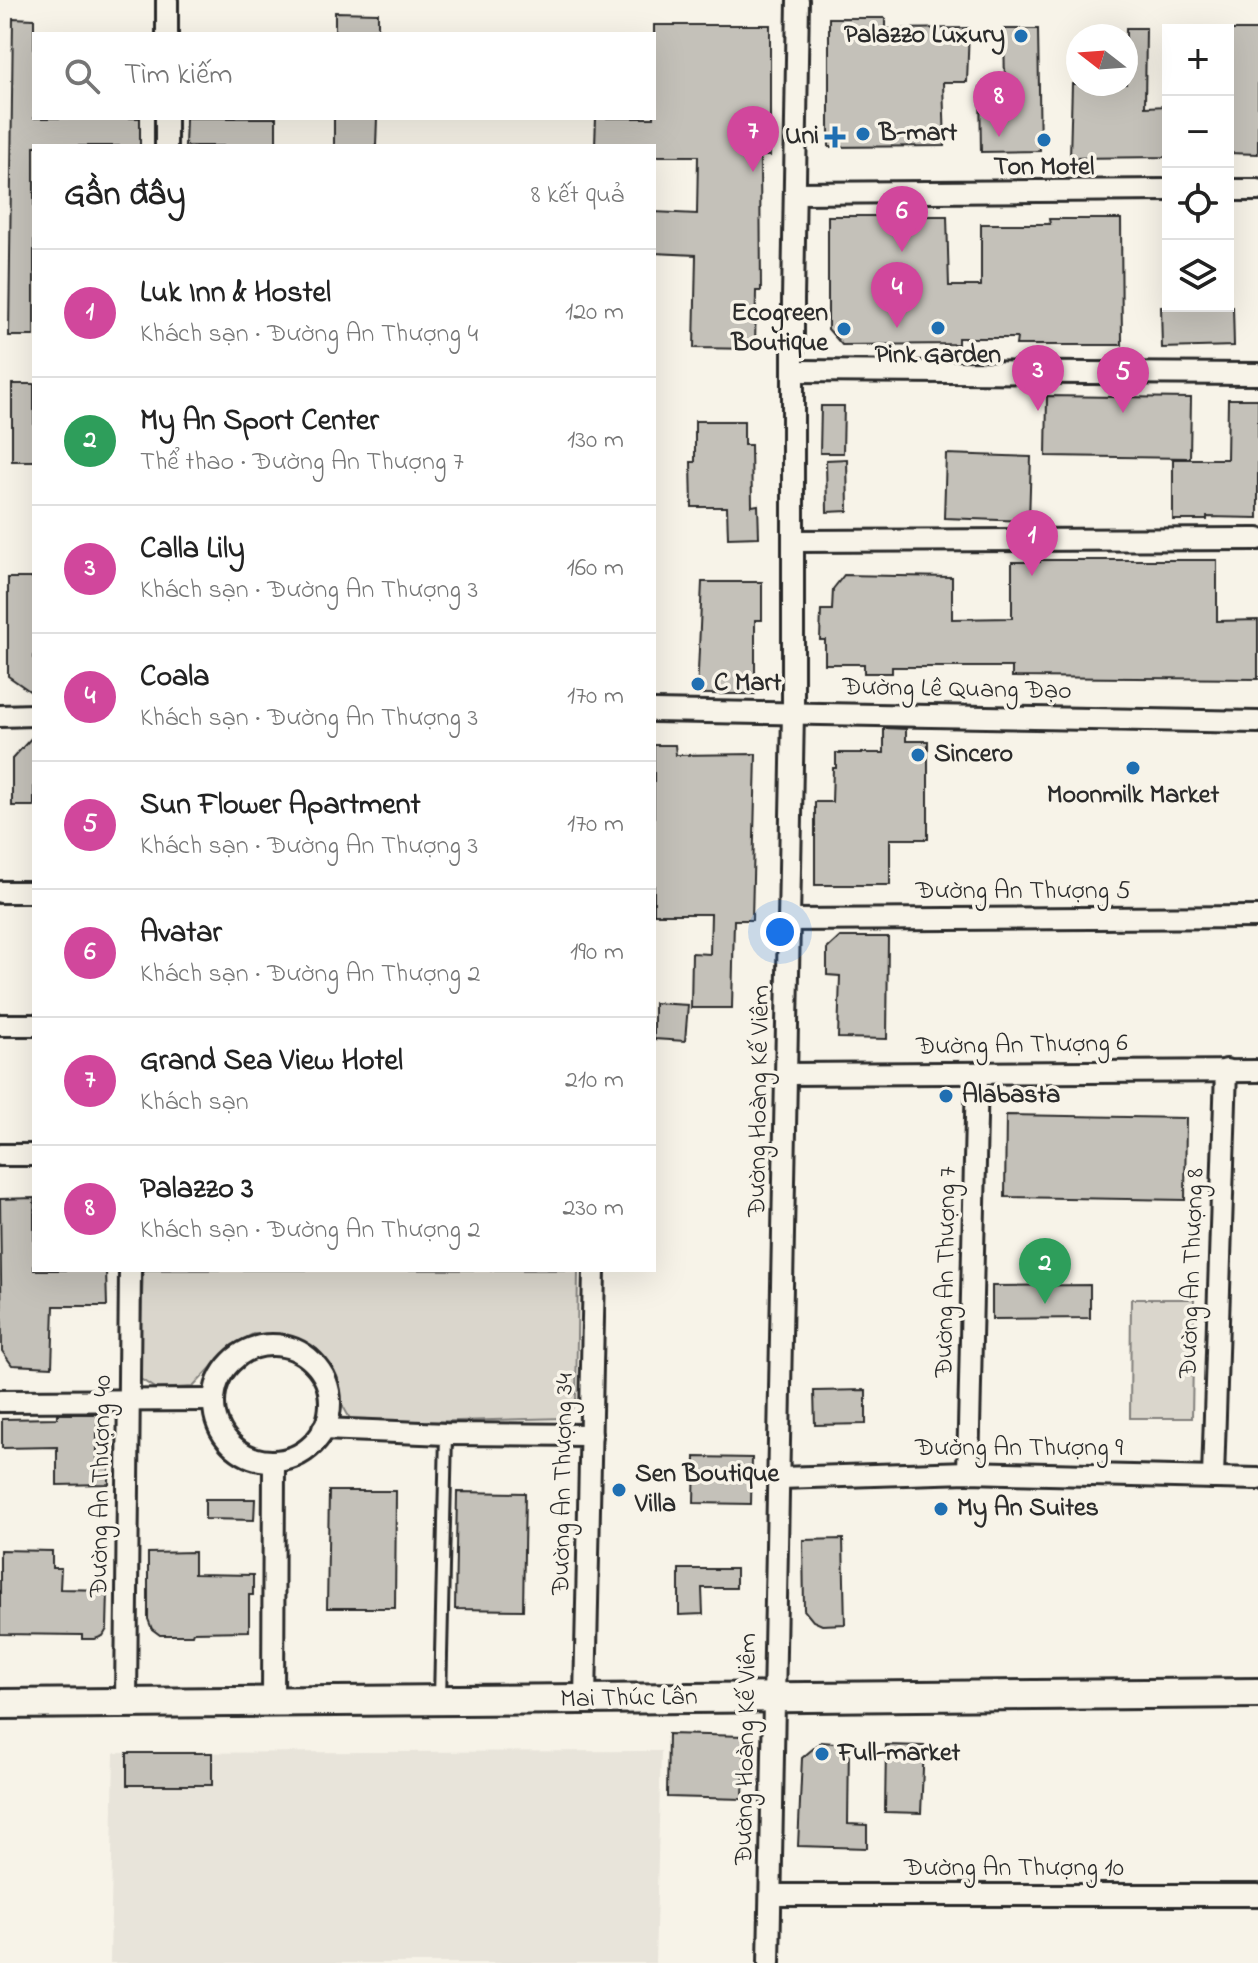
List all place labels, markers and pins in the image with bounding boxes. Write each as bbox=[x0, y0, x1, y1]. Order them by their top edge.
place label: Palazzo Luxury bbox=[844, 17, 1005, 55]
marker: Palazzo Luxury bbox=[1012, 27, 1030, 45]
pin: 8 bbox=[973, 71, 1025, 137]
pin: 7 bbox=[727, 106, 779, 172]
place label: B-mart bbox=[878, 115, 958, 153]
place label: Uni bbox=[785, 118, 819, 156]
marker: B-mart bbox=[854, 125, 872, 143]
marker: Uni bbox=[826, 128, 844, 146]
marker: Ton Motel bbox=[1035, 131, 1053, 149]
place label: Ton Motel bbox=[994, 149, 1094, 187]
pin: 6 bbox=[876, 186, 928, 252]
pin: 4 bbox=[871, 262, 923, 328]
place label: Ecogreen Boutique bbox=[731, 295, 829, 363]
marker: Pink Garden bbox=[929, 319, 947, 337]
marker: Ecogreen Boutique bbox=[835, 320, 853, 338]
place label: Pink Garden bbox=[875, 337, 1001, 375]
pin: 3 bbox=[1012, 345, 1064, 411]
pin: 5 bbox=[1097, 347, 1149, 413]
pin: 1 bbox=[1006, 510, 1058, 576]
place label: C Mart bbox=[714, 665, 782, 703]
marker: C Mart bbox=[689, 675, 707, 693]
place label: Sincero bbox=[934, 736, 1013, 774]
marker: Sincero bbox=[909, 746, 927, 764]
marker: Moonmilk Market bbox=[1124, 759, 1142, 777]
place label: Moonmilk Market bbox=[1047, 777, 1219, 815]
place label: Alabasta bbox=[962, 1077, 1060, 1115]
marker: Alabasta bbox=[937, 1087, 955, 1105]
pin: 2 bbox=[1019, 1238, 1071, 1304]
place label: Sen Boutique Villa bbox=[634, 1456, 780, 1524]
marker: Sen Boutique Villa bbox=[610, 1481, 628, 1499]
place label: My An Suites bbox=[957, 1490, 1099, 1528]
marker: My An Suites bbox=[932, 1500, 950, 1518]
place label: Full-market bbox=[836, 1735, 961, 1773]
marker: Full-market bbox=[813, 1745, 831, 1763]

